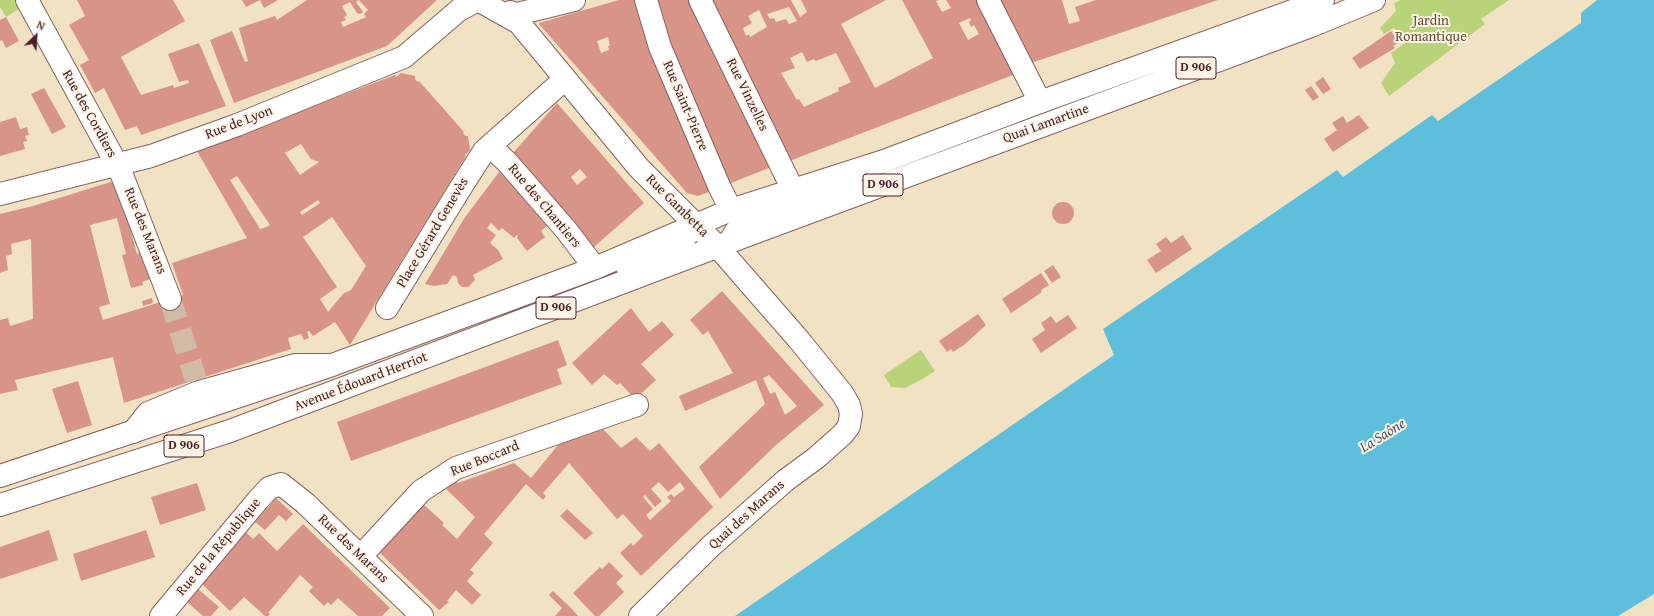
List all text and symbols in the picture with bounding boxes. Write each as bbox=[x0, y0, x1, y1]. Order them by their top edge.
park label: Jardin Romantique bbox=[1395, 13, 1467, 46]
north arrow bbox=[16, 16, 56, 56]
text: N bbox=[34, 16, 48, 34]
street label: Rue Vinzelles bbox=[722, 56, 772, 134]
road number: D 906 bbox=[1176, 57, 1216, 79]
street label: Rue Saint-Pierre bbox=[658, 58, 712, 154]
street label: Rue des Cordiers bbox=[58, 67, 120, 161]
street label: Quai Lamartine bbox=[1001, 101, 1091, 147]
street label: Rue de Lyon bbox=[203, 102, 275, 144]
street label: Rue des Chantiers bbox=[504, 161, 584, 251]
street label: Rue Gambetta bbox=[642, 171, 712, 241]
road number: D 906 bbox=[863, 174, 903, 196]
street label: Place Gérard Genevès bbox=[393, 175, 473, 291]
street label: Rue des Marans bbox=[120, 185, 170, 277]
road number: D 906 bbox=[536, 297, 576, 319]
street label: Avenue Édouard Herriot bbox=[292, 349, 430, 415]
water label: La Saône bbox=[1357, 415, 1409, 457]
road number: D 906 bbox=[164, 435, 204, 457]
street label: Rue Boccard bbox=[448, 438, 522, 480]
street label: Quai des Marans bbox=[706, 477, 788, 553]
street label: Rue de la République bbox=[173, 495, 265, 599]
street label: Rue des Marans bbox=[314, 511, 392, 587]

